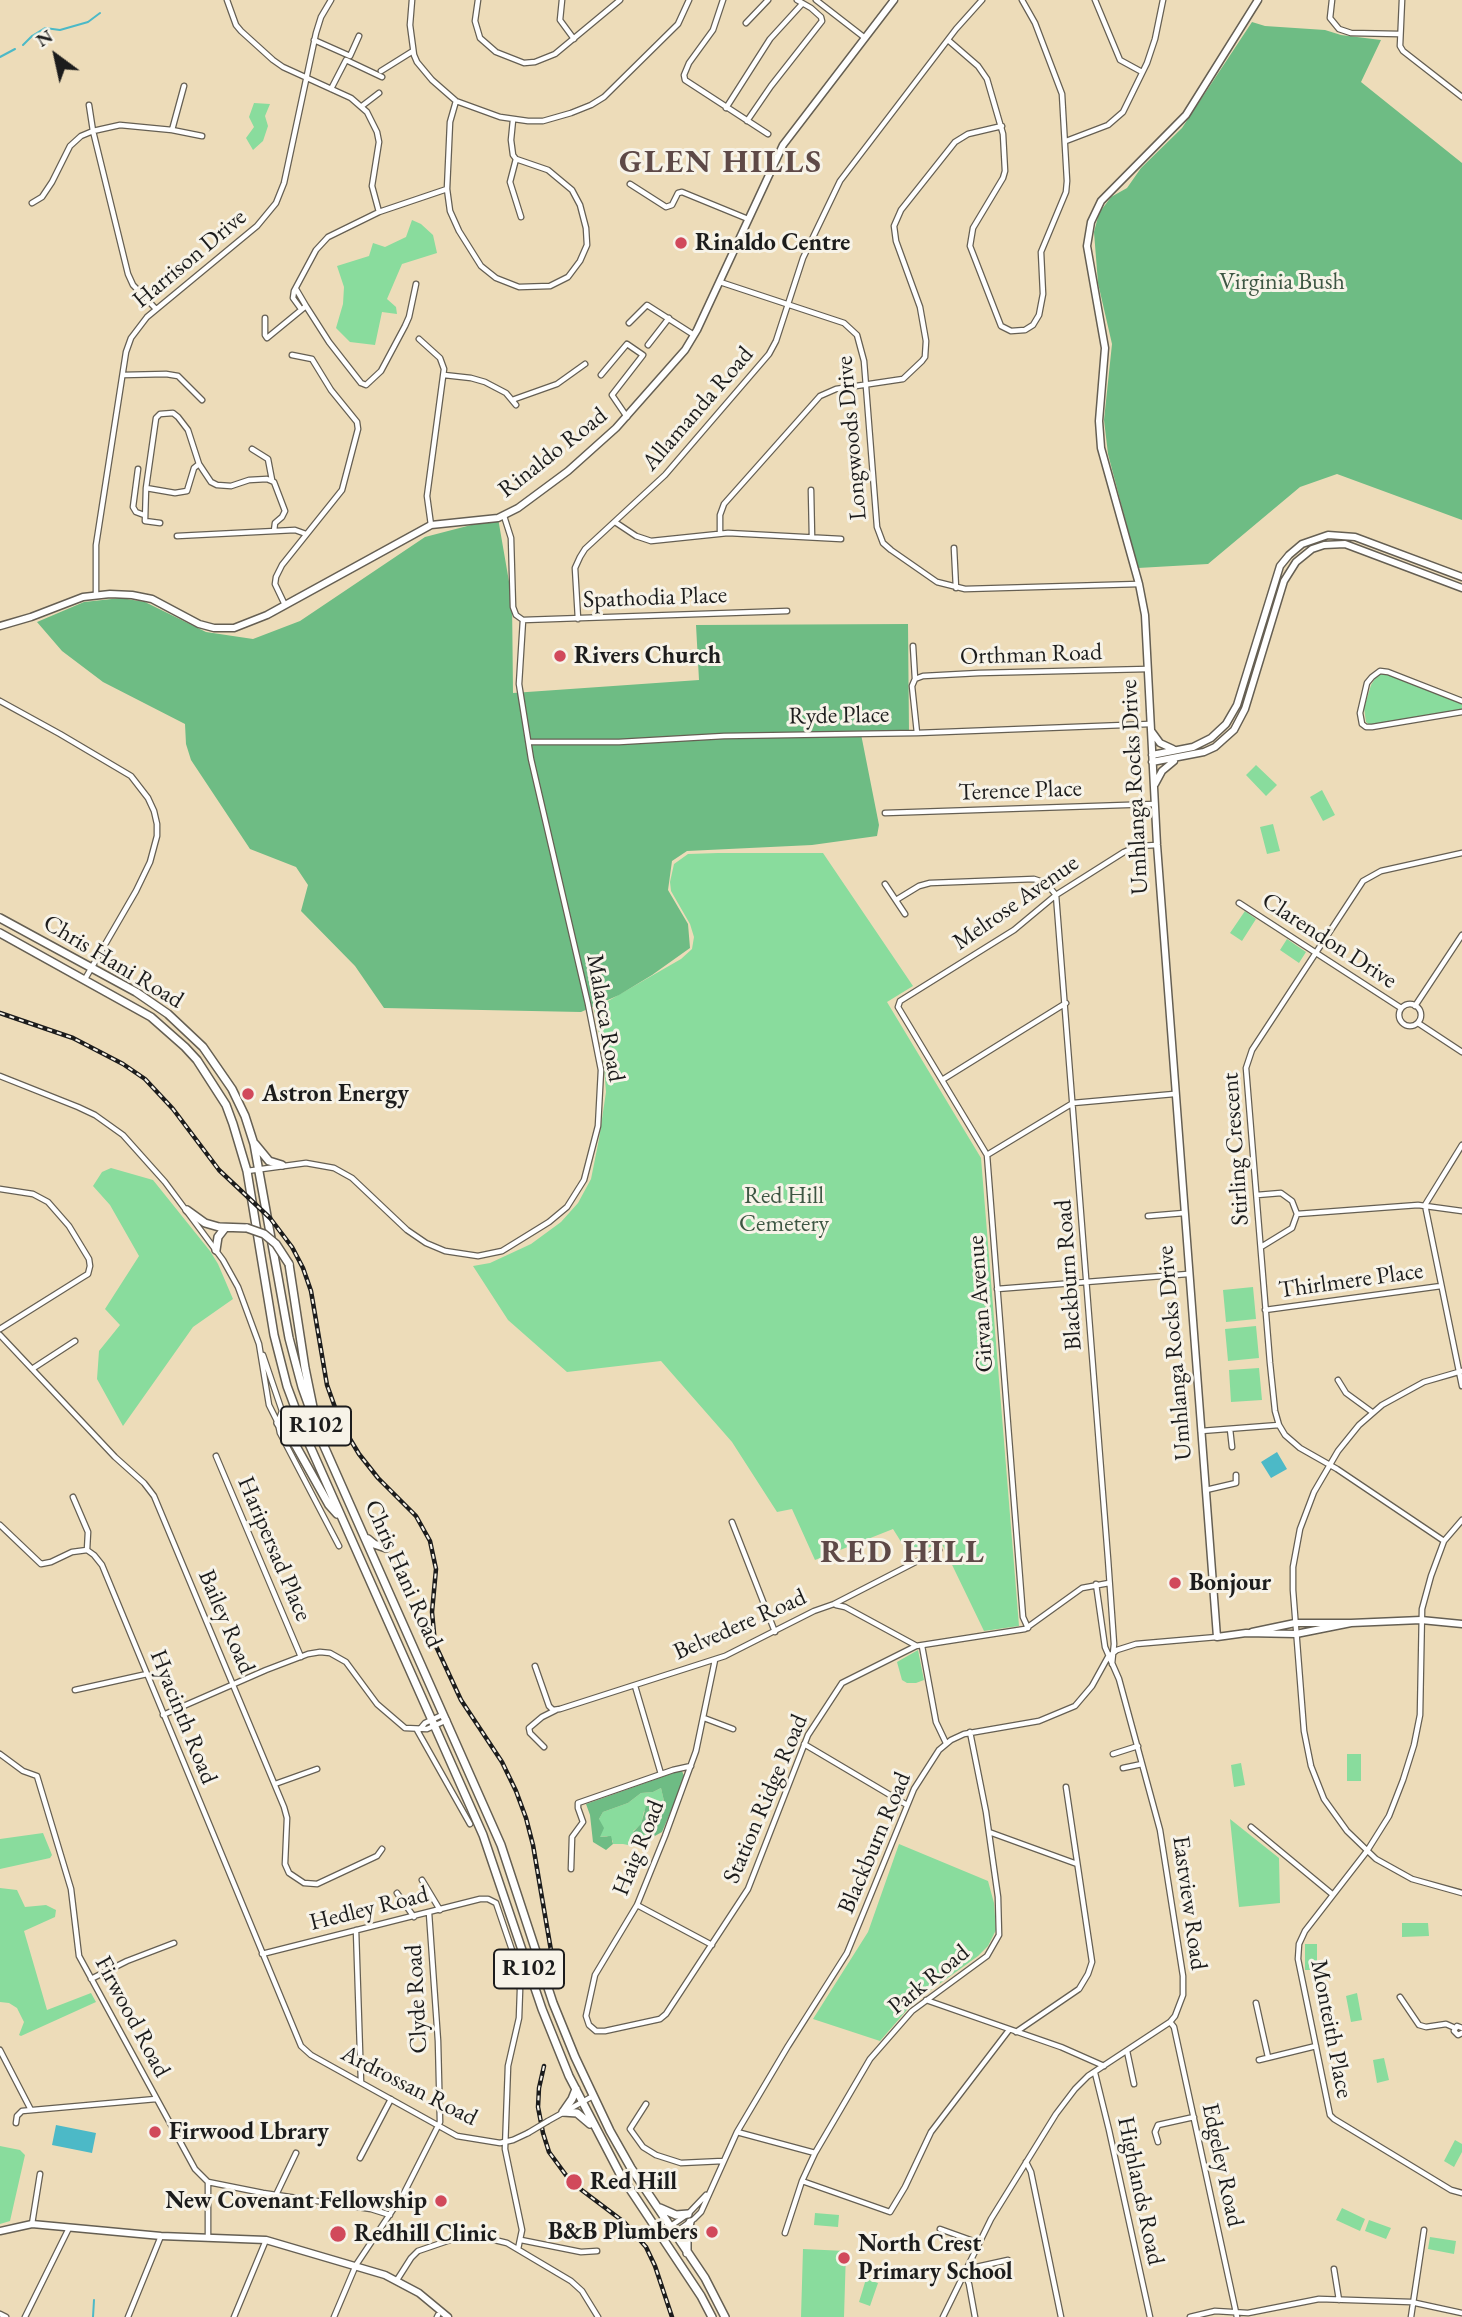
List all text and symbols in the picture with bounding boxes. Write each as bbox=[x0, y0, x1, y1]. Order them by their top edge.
north arrow bbox=[21, 21, 91, 91]
text: N bbox=[31, 23, 58, 53]
district label: GLEN HILLS bbox=[620, 144, 822, 182]
street label: Harrison Drive bbox=[127, 203, 253, 315]
place label: Rinaldo Centre bbox=[695, 229, 850, 257]
marker: Rinaldo Centre bbox=[673, 235, 689, 251]
park label: Virginia Bush bbox=[1219, 268, 1345, 296]
street label: Allamanda Road bbox=[636, 341, 760, 477]
street label: Longwoods Drive bbox=[830, 355, 874, 521]
street label: Rinaldo Road bbox=[493, 402, 613, 504]
street label: Spathodia Place bbox=[582, 581, 728, 615]
street label: Orthman Road bbox=[959, 638, 1103, 672]
place label: Rivers Church bbox=[574, 642, 721, 670]
marker: Rivers Church bbox=[552, 648, 568, 664]
street label: Umhlanga Rocks Drive bbox=[1115, 679, 1155, 895]
street label: Ryde Place bbox=[788, 701, 890, 731]
street label: Terence Place bbox=[958, 774, 1082, 808]
street label: Melrose Avenue bbox=[948, 849, 1084, 957]
street label: Clarendon Drive bbox=[1256, 887, 1402, 995]
street label: Chris Hani Road bbox=[38, 909, 188, 1015]
street label: Malacca Road bbox=[580, 952, 630, 1084]
street label: Stirling Crescent bbox=[1216, 1072, 1256, 1226]
place label: Astron Energy bbox=[262, 1080, 409, 1108]
marker: Astron Energy bbox=[240, 1086, 256, 1102]
park label: Red Hill Cemetery bbox=[739, 1182, 829, 1238]
street label: Blackburn Road bbox=[1049, 1199, 1089, 1351]
street label: Girvan Avenue bbox=[962, 1234, 1000, 1374]
street label: Umhlanga Rocks Drive bbox=[1151, 1244, 1199, 1462]
street label: Thirlmere Place bbox=[1277, 1257, 1425, 1305]
road number: R102 bbox=[281, 1406, 351, 1446]
street label: Haripersad Place bbox=[231, 1472, 317, 1626]
street label: Chris Hani Road bbox=[358, 1496, 448, 1652]
district label: RED HILL bbox=[821, 1534, 985, 1572]
street label: Bailey Road bbox=[191, 1566, 261, 1678]
place label: Bonjour bbox=[1189, 1569, 1271, 1597]
marker: Bonjour bbox=[1167, 1575, 1183, 1591]
street label: Belvedere Road bbox=[669, 1583, 811, 1667]
street label: Hyacinth Road bbox=[143, 1646, 223, 1788]
street label: Station Ridge Road bbox=[717, 1710, 815, 1888]
street label: Blackburn Road bbox=[832, 1768, 918, 1918]
street label: Haig Road bbox=[607, 1796, 671, 1900]
street label: Eastview Road bbox=[1165, 1834, 1213, 1972]
street label: Hedley Road bbox=[307, 1880, 431, 1938]
street label: Park Road bbox=[883, 1939, 975, 2021]
street label: Clyde Road bbox=[400, 1944, 434, 2054]
road number: R102 bbox=[494, 1950, 564, 1988]
street label: Firwood Road bbox=[88, 1952, 176, 2082]
street label: Monteith Place bbox=[1303, 1957, 1359, 2101]
street label: Ardrossan Road bbox=[336, 2039, 482, 2133]
street label: Edgeley Road bbox=[1195, 2101, 1249, 2229]
street label: Highlands Road bbox=[1110, 2114, 1170, 2268]
place label: Firwood Lbrary bbox=[169, 2118, 329, 2146]
marker: Firwood Lbrary bbox=[147, 2124, 163, 2140]
place label: Red Hill bbox=[590, 2168, 677, 2196]
marker: Red Hill bbox=[564, 2172, 584, 2192]
place label: New Covenant Fellowship bbox=[165, 2187, 427, 2215]
marker: New Covenant Fellowship bbox=[433, 2193, 449, 2209]
place label: B&B Plumbers bbox=[548, 2218, 698, 2246]
place label: Redhill Clinic bbox=[354, 2220, 497, 2248]
marker: Redhill Clinic bbox=[328, 2224, 348, 2244]
marker: B&B Plumbers bbox=[704, 2224, 720, 2240]
place label: North Crest Primary School bbox=[858, 2230, 1012, 2286]
marker: North Crest Primary School bbox=[836, 2250, 852, 2266]

